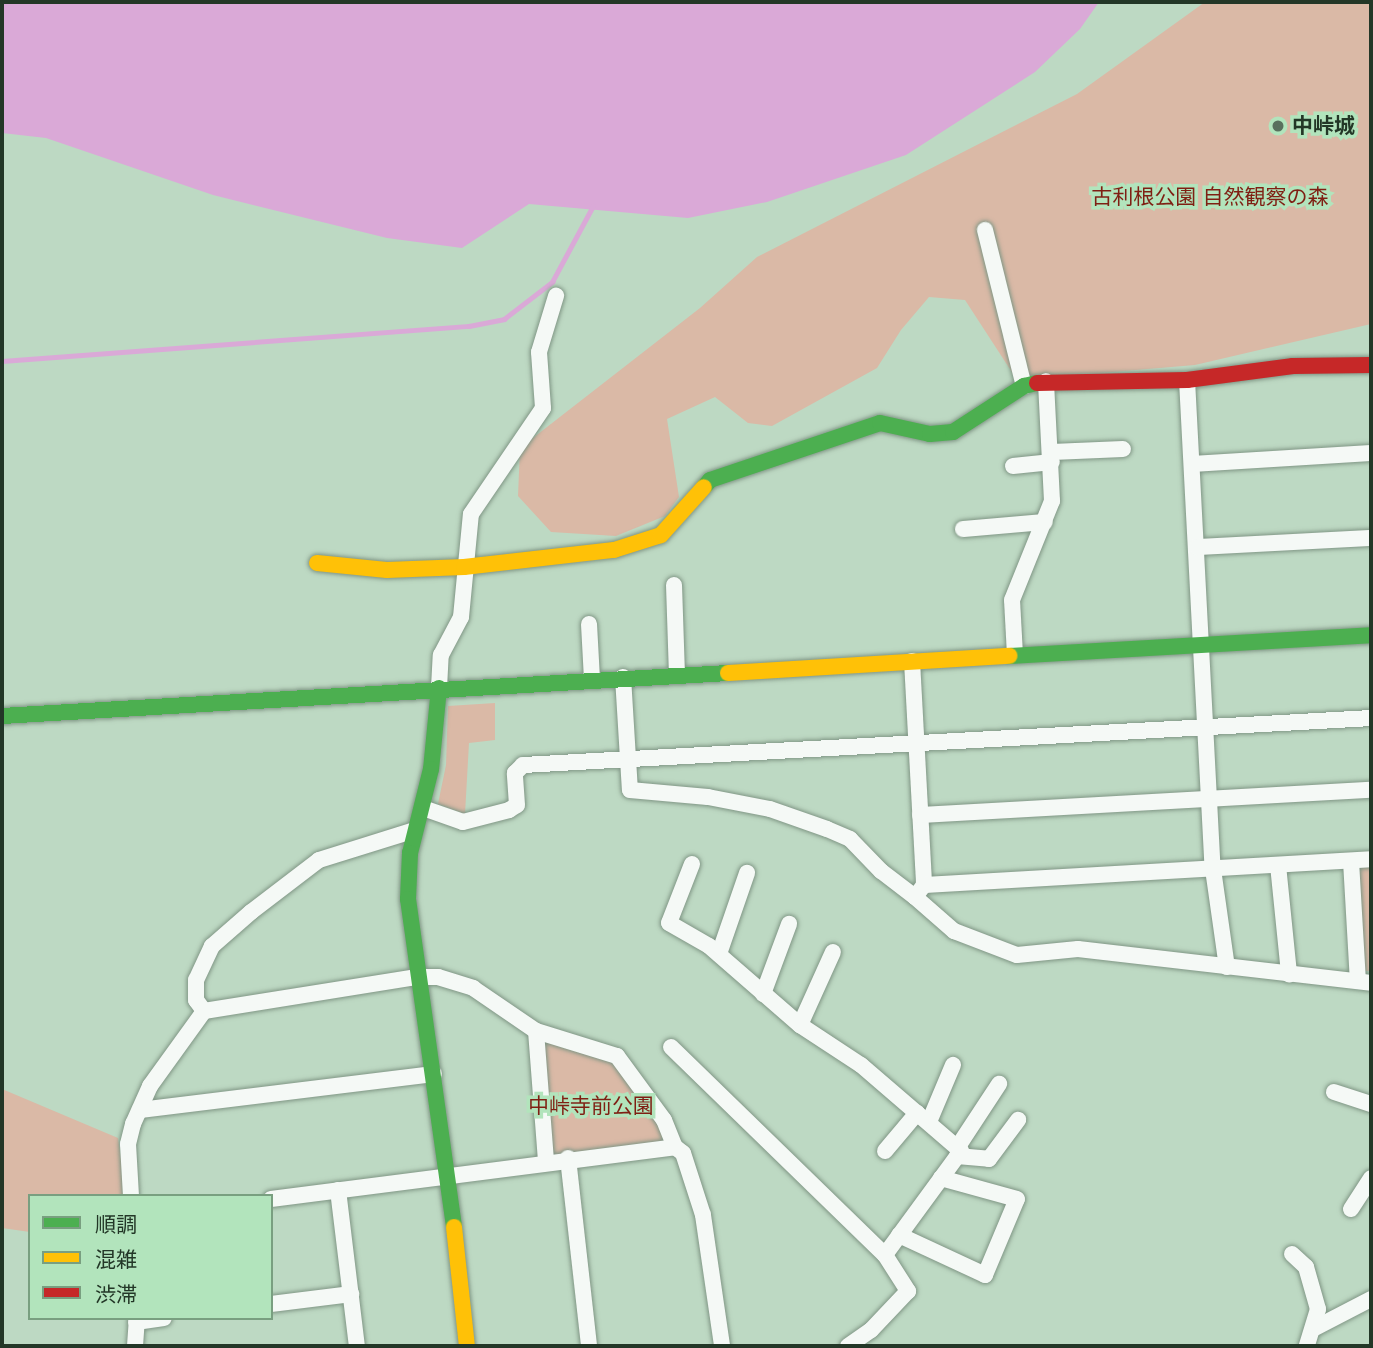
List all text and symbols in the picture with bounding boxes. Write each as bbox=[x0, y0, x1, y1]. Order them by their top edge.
place label: 中峠城 bbox=[1292, 113, 1355, 139]
marker: 中峠城 bbox=[1270, 118, 1286, 134]
park label: 古利根公園 自然観察の森 bbox=[1092, 184, 1328, 210]
park label: 中峠寺前公園 bbox=[528, 1093, 654, 1119]
legend bbox=[28, 1194, 273, 1320]
text: 順調 bbox=[95, 1213, 137, 1236]
text: 混雑 bbox=[95, 1248, 137, 1271]
text: 渋滞 bbox=[95, 1283, 137, 1306]

